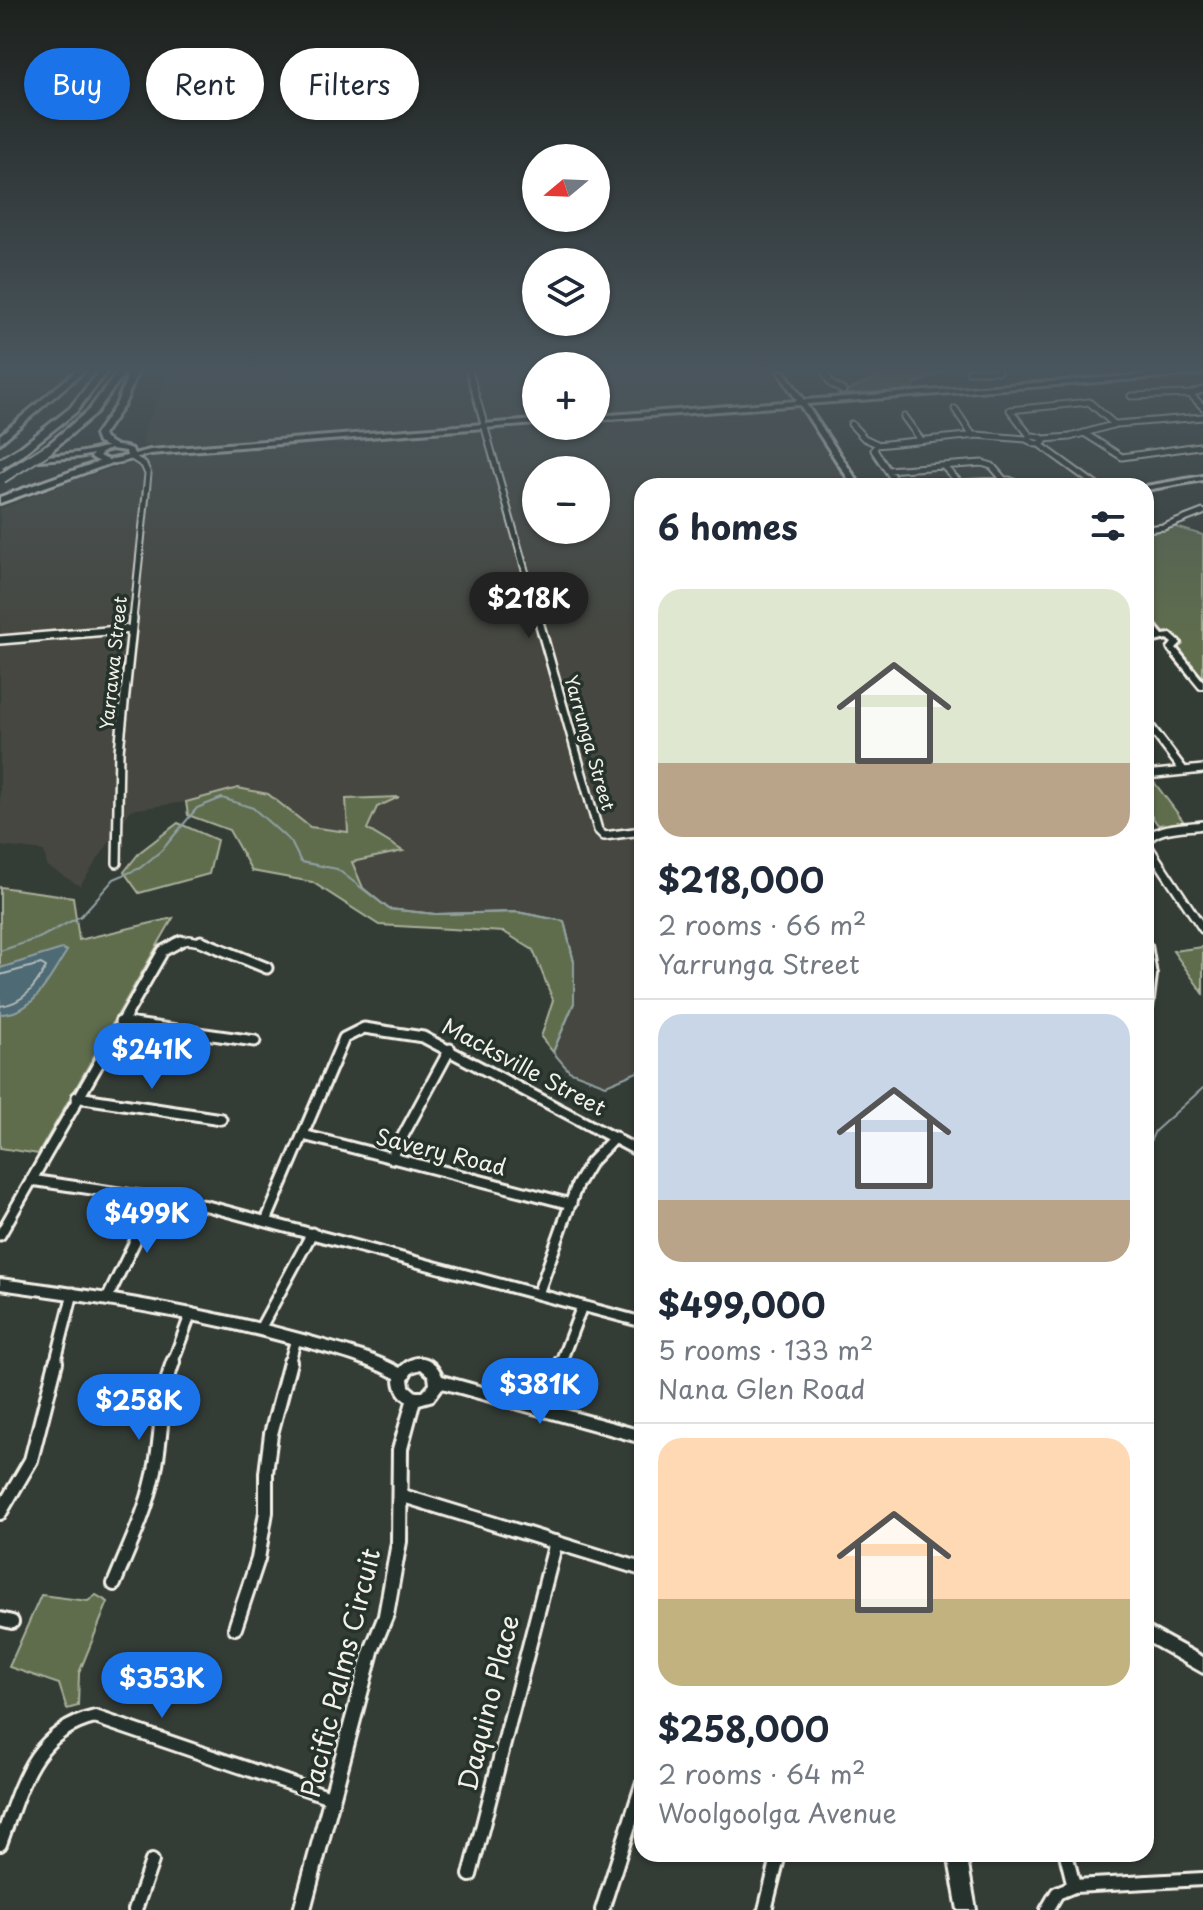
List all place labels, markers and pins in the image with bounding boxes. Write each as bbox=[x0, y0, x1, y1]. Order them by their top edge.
pin: $218K bbox=[473, 572, 585, 640]
pin: $241K bbox=[96, 1023, 208, 1091]
pin: $499K bbox=[91, 1187, 203, 1255]
pin: $381K bbox=[484, 1358, 596, 1426]
pin: $258K bbox=[83, 1374, 195, 1442]
pin: $353K bbox=[106, 1652, 218, 1720]

